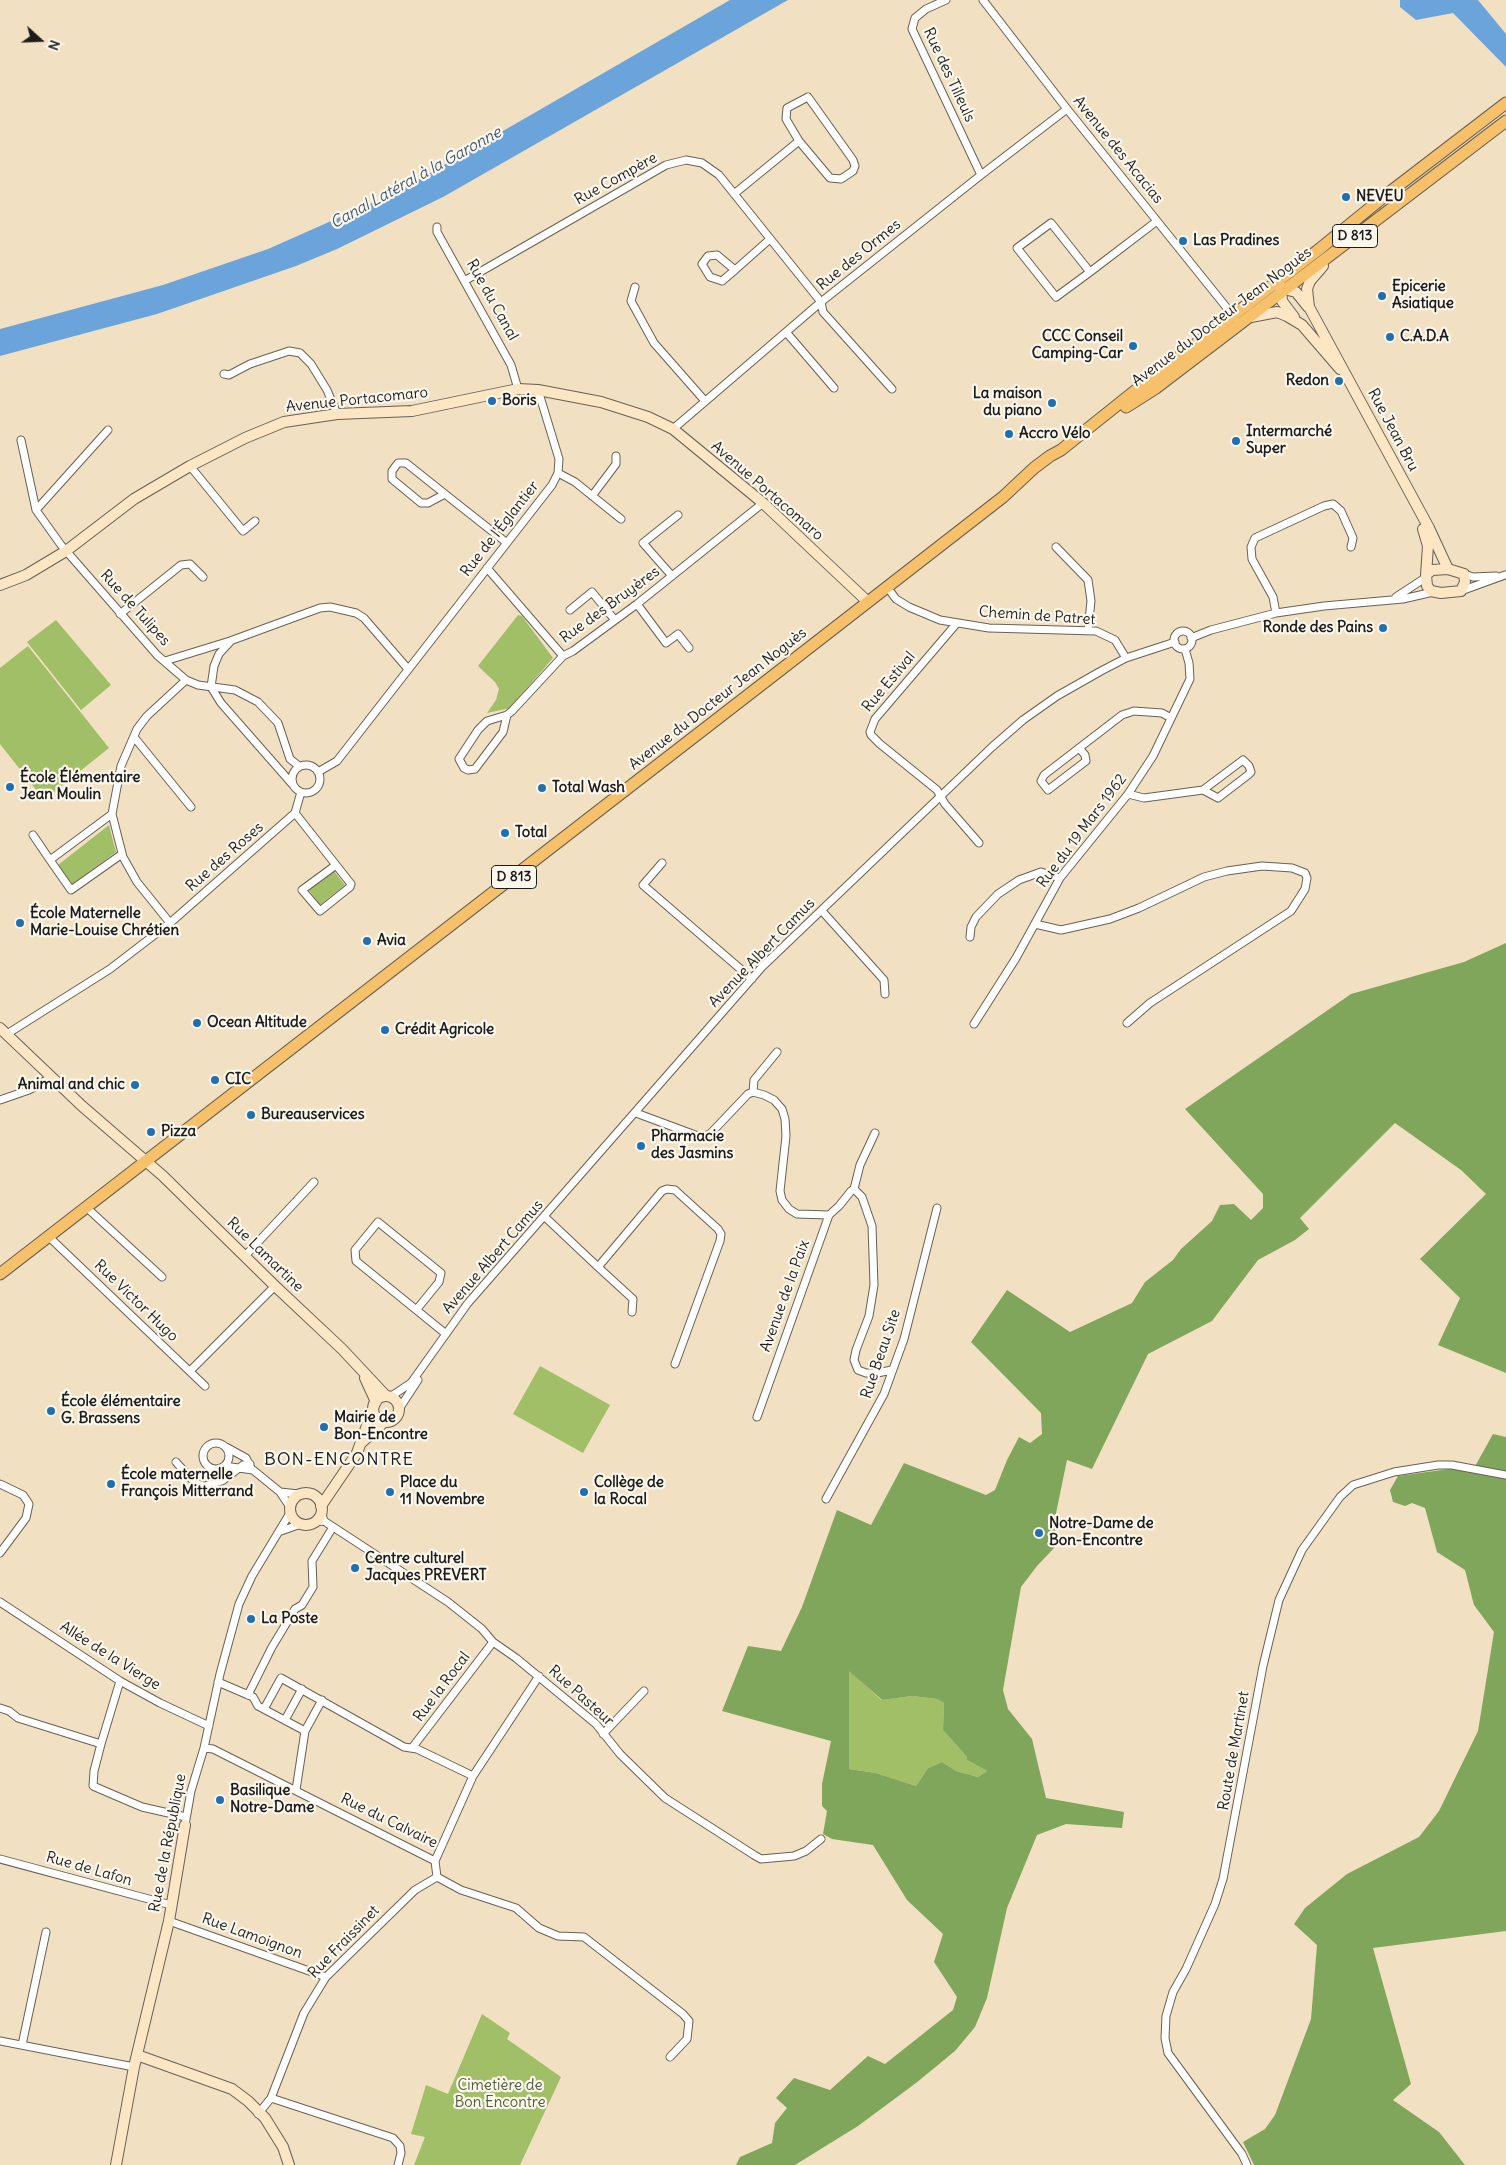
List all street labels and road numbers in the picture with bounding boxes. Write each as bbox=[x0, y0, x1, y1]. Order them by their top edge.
street label: Rue des Tilleuls bbox=[919, 25, 979, 125]
street label: Avenue des Acacias bbox=[1069, 93, 1167, 207]
street label: Rue Compère bbox=[572, 149, 660, 209]
street label: Rue des Ormes bbox=[813, 216, 905, 294]
road number: D 813 bbox=[1332, 225, 1378, 248]
street label: Avenue du Docteur Jean Noguès bbox=[1129, 244, 1315, 390]
street label: Rue du Canal bbox=[462, 256, 522, 344]
street label: Avenue Portacomaro bbox=[285, 384, 429, 416]
street label: Rue Jean Bru bbox=[1364, 386, 1422, 474]
street label: Avenue Portacomaro bbox=[707, 437, 827, 545]
street label: Rue de l'Églantier bbox=[457, 478, 543, 580]
street label: Rue des Bruyères bbox=[557, 563, 663, 647]
street label: Rue de Tulipes bbox=[96, 566, 174, 650]
street label: Chemin de Patret bbox=[978, 603, 1096, 629]
street label: Avenue du Docteur Jean Noguès bbox=[626, 624, 810, 774]
street label: Rue Estival bbox=[859, 648, 919, 716]
street label: Rue du 19 Mars 1962 bbox=[1033, 771, 1131, 891]
street label: Rue des Roses bbox=[183, 819, 267, 895]
road number: D 813 bbox=[492, 866, 536, 889]
street label: Avenue Albert Camus bbox=[705, 895, 819, 1011]
street label: Avenue Albert Camus bbox=[439, 1196, 547, 1318]
street label: Rue Lamartine bbox=[223, 1214, 307, 1296]
street label: Avenue de la Paix bbox=[756, 1238, 814, 1354]
street label: Rue Victor Hugo bbox=[90, 1256, 182, 1346]
street label: Rue Beau Site bbox=[857, 1307, 905, 1401]
street label: Allée de la Vierge bbox=[56, 1618, 164, 1694]
street label: Rue la Rocal bbox=[410, 1649, 474, 1725]
street label: Rue Pasteur bbox=[545, 1662, 617, 1730]
street label: Route de Martinet bbox=[1215, 1690, 1253, 1812]
street label: Rue de la République bbox=[146, 1772, 190, 1914]
street label: Rue du Calvaire bbox=[338, 1790, 440, 1852]
street label: Rue de Lafon bbox=[44, 1848, 134, 1890]
street label: Rue Fraissinet bbox=[305, 1902, 383, 1982]
street label: Rue Lamoignon bbox=[199, 1909, 305, 1963]

